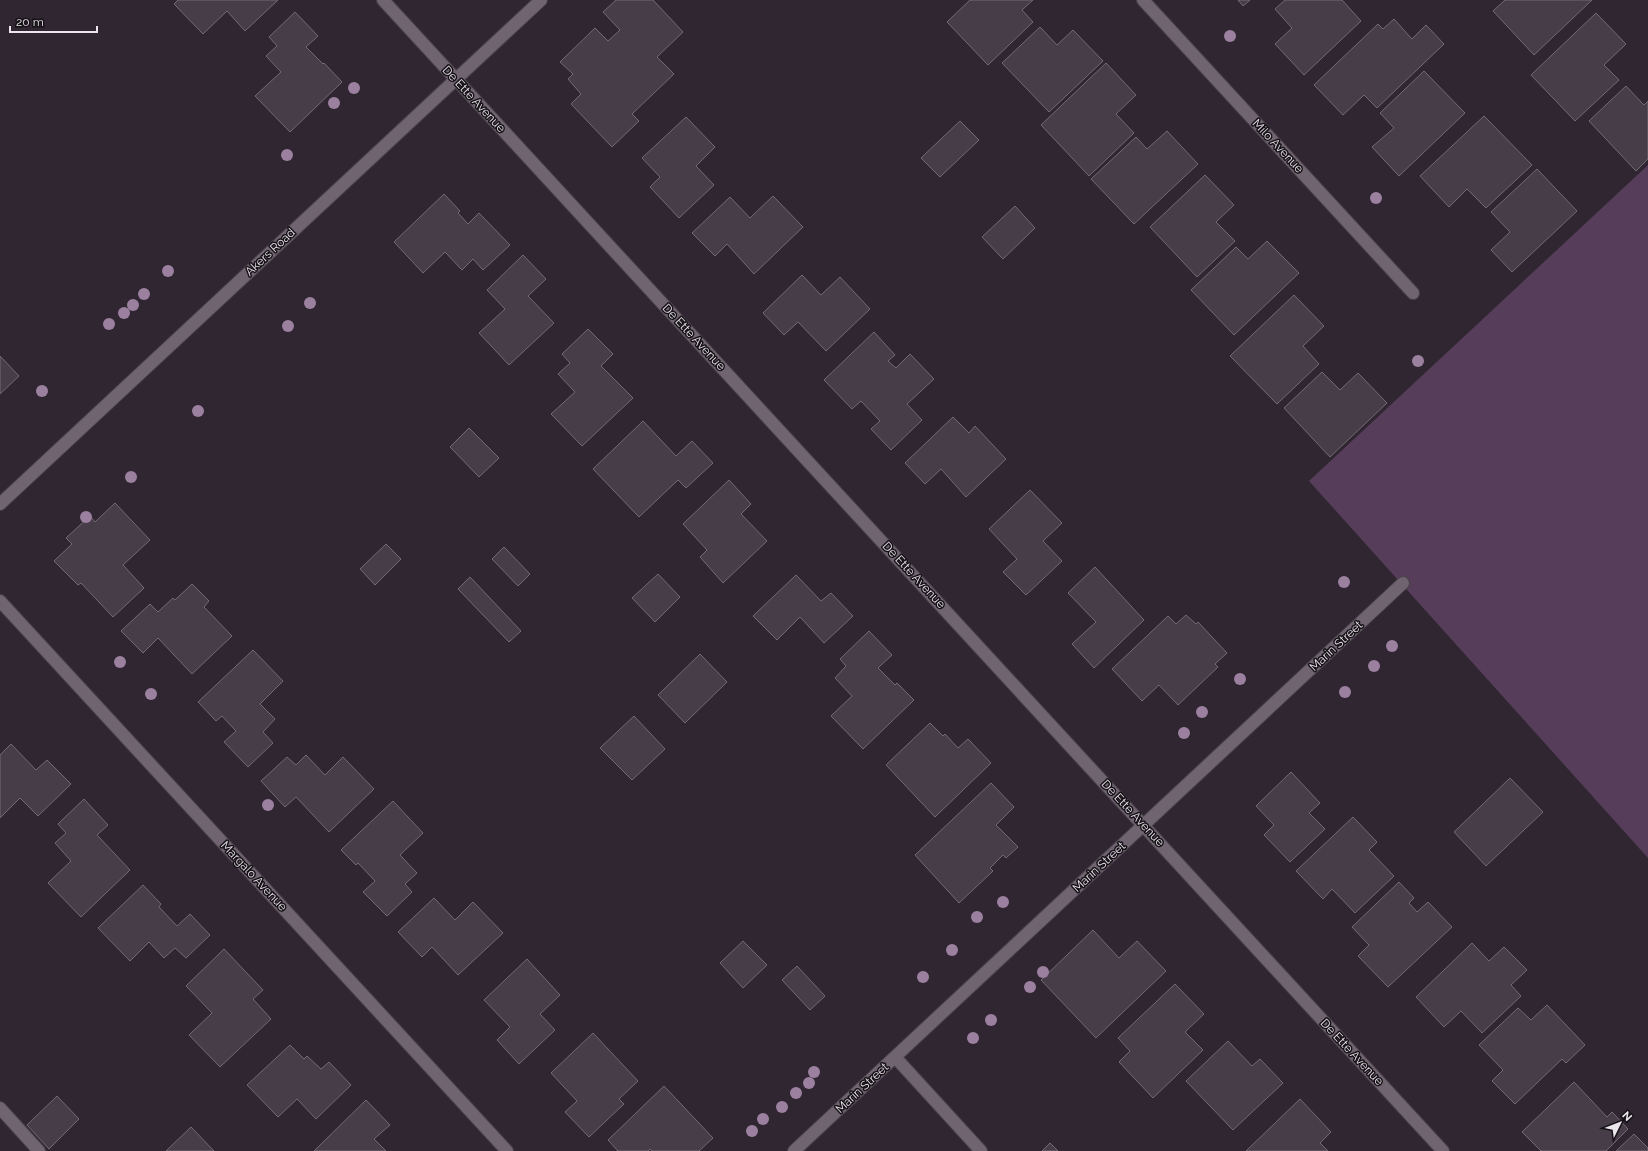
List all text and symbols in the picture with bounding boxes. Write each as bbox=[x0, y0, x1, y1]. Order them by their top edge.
scale bar bbox=[10, 8, 97, 34]
text: 20 m bbox=[16, 15, 44, 29]
street label: De Ette Avenue bbox=[440, 63, 508, 135]
street label: Milo Avenue bbox=[1250, 116, 1306, 176]
street label: Akers Road bbox=[242, 225, 298, 279]
street label: De Ette Avenue bbox=[660, 301, 728, 373]
street label: De Ette Avenue bbox=[880, 539, 948, 611]
street label: Marin Street bbox=[1307, 618, 1365, 674]
street label: De Ette Avenue bbox=[1099, 777, 1167, 849]
street label: Margalo Avenue bbox=[218, 838, 290, 914]
street label: Marin Street bbox=[1070, 839, 1128, 895]
street label: De Ette Avenue bbox=[1318, 1016, 1386, 1088]
street label: Marin Street bbox=[833, 1060, 891, 1116]
north arrow bbox=[1600, 1103, 1640, 1143]
text: N bbox=[1619, 1109, 1635, 1124]

